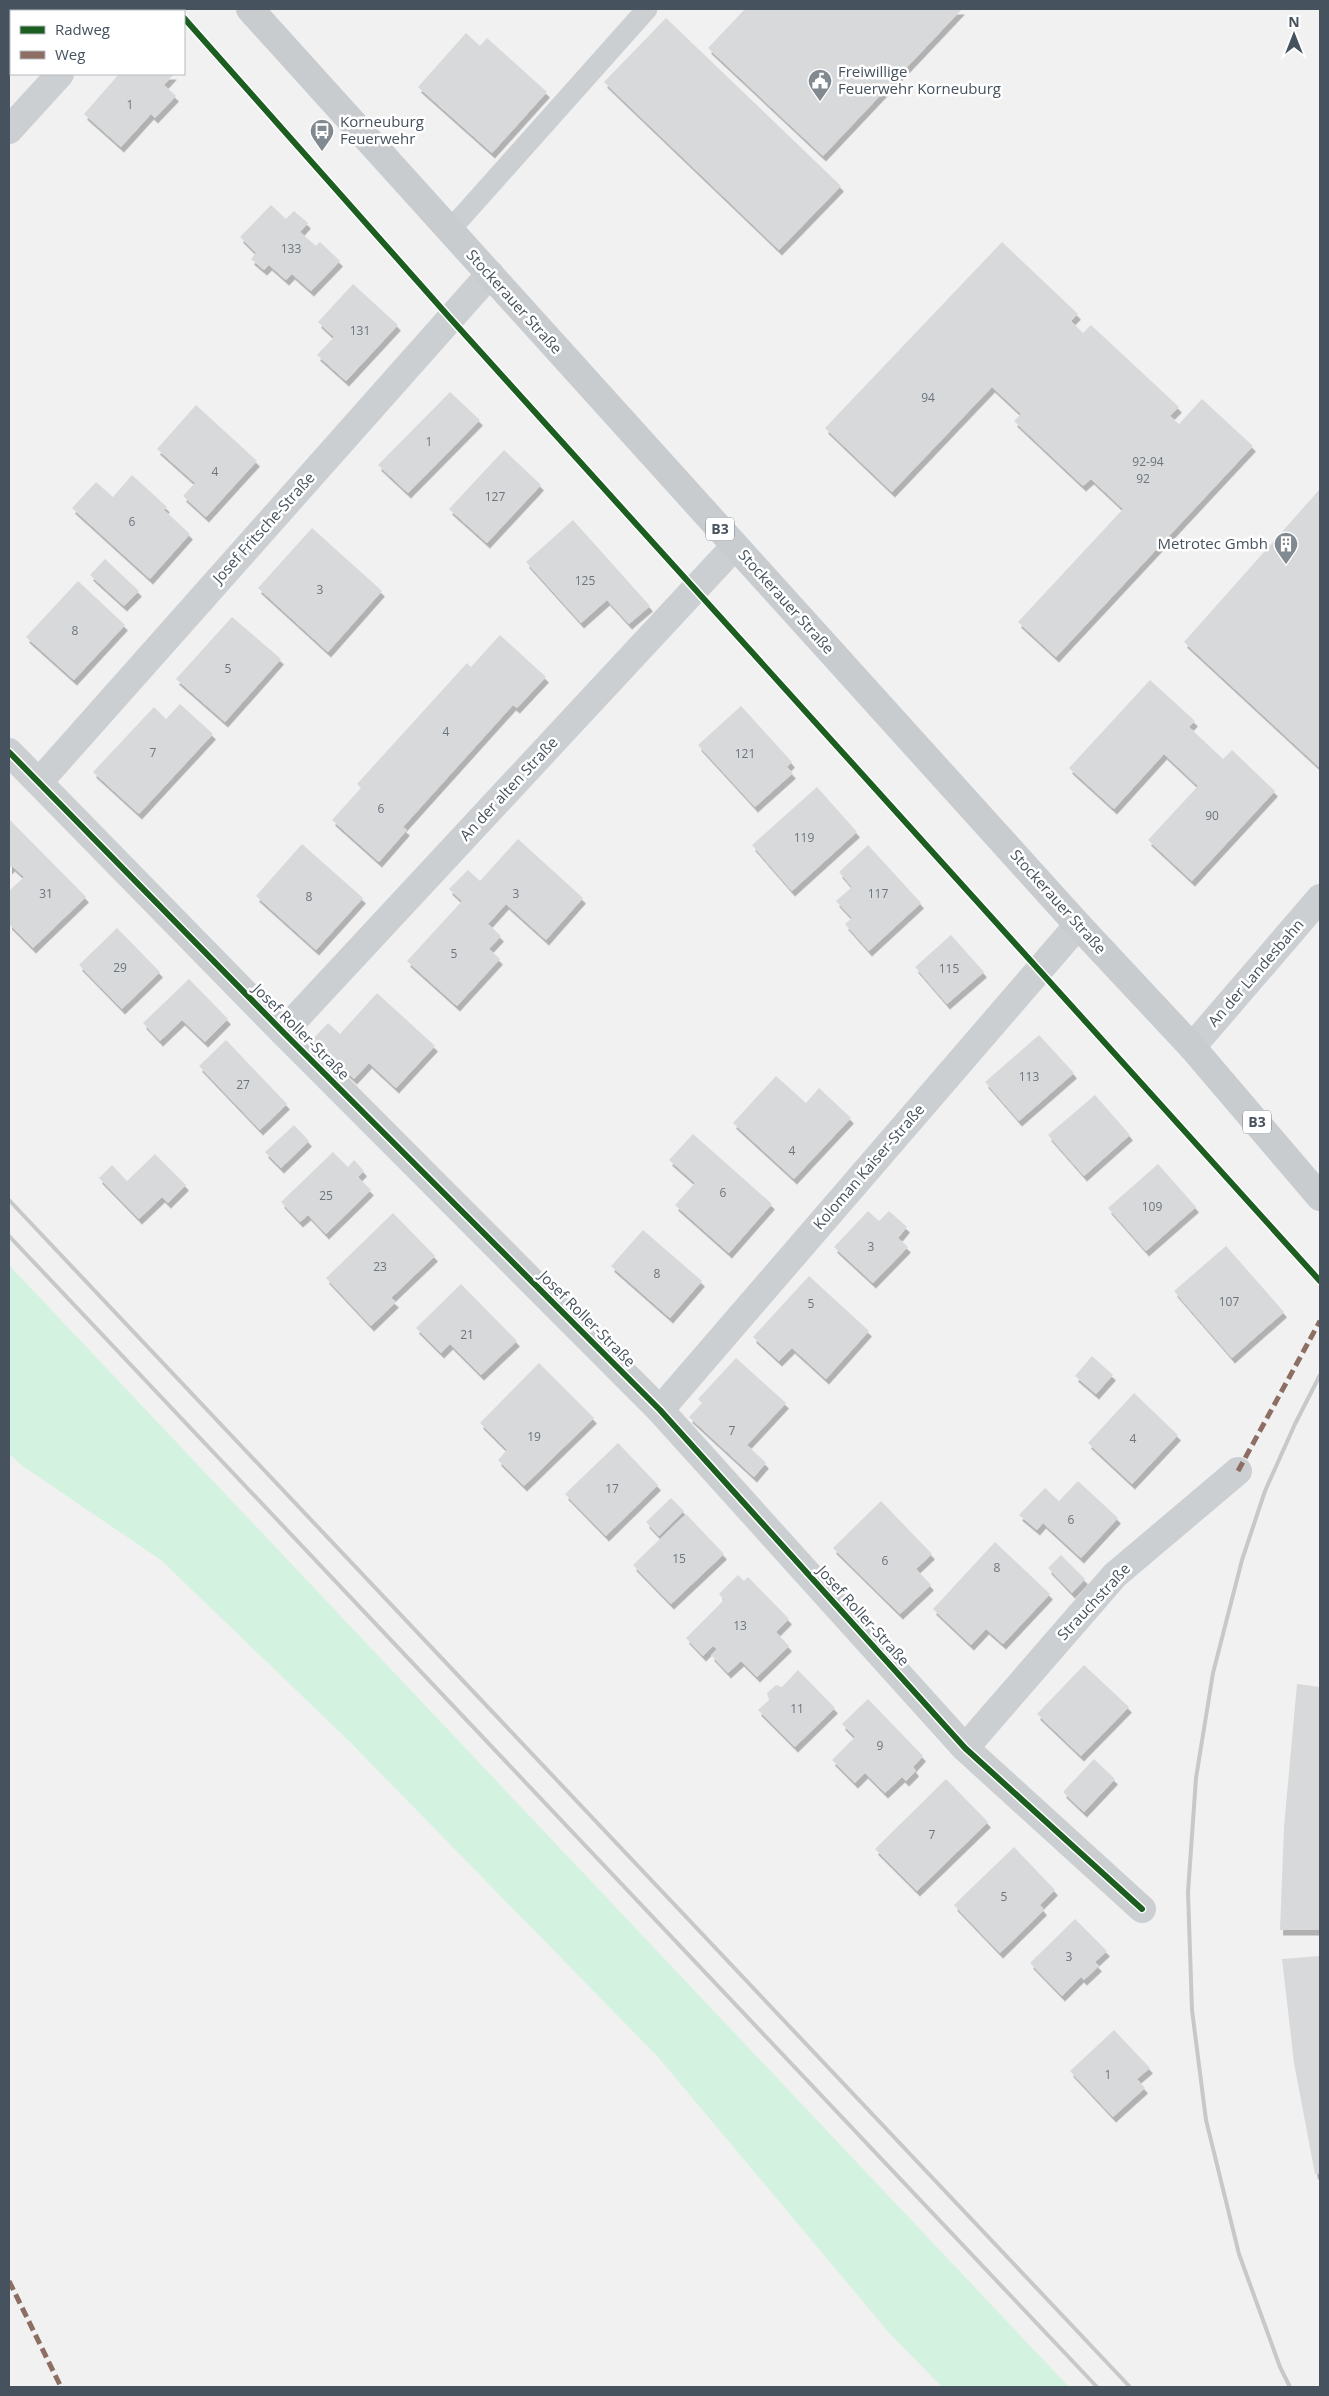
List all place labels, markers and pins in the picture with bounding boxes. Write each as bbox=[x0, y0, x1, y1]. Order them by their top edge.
place label: Freiwillige Feuerwehr Korneuburg bbox=[838, 61, 1001, 98]
public building icon: Freiwillige Feuerwehr Korneuburg bbox=[807, 68, 833, 102]
place label: Korneuburg Feuerwehr bbox=[340, 111, 424, 148]
bus stop icon: Korneuburg Feuerwehr bbox=[309, 118, 335, 152]
building icon: Metrotec Gmbh bbox=[1273, 531, 1299, 565]
place label: Metrotec Gmbh bbox=[1158, 533, 1268, 553]

